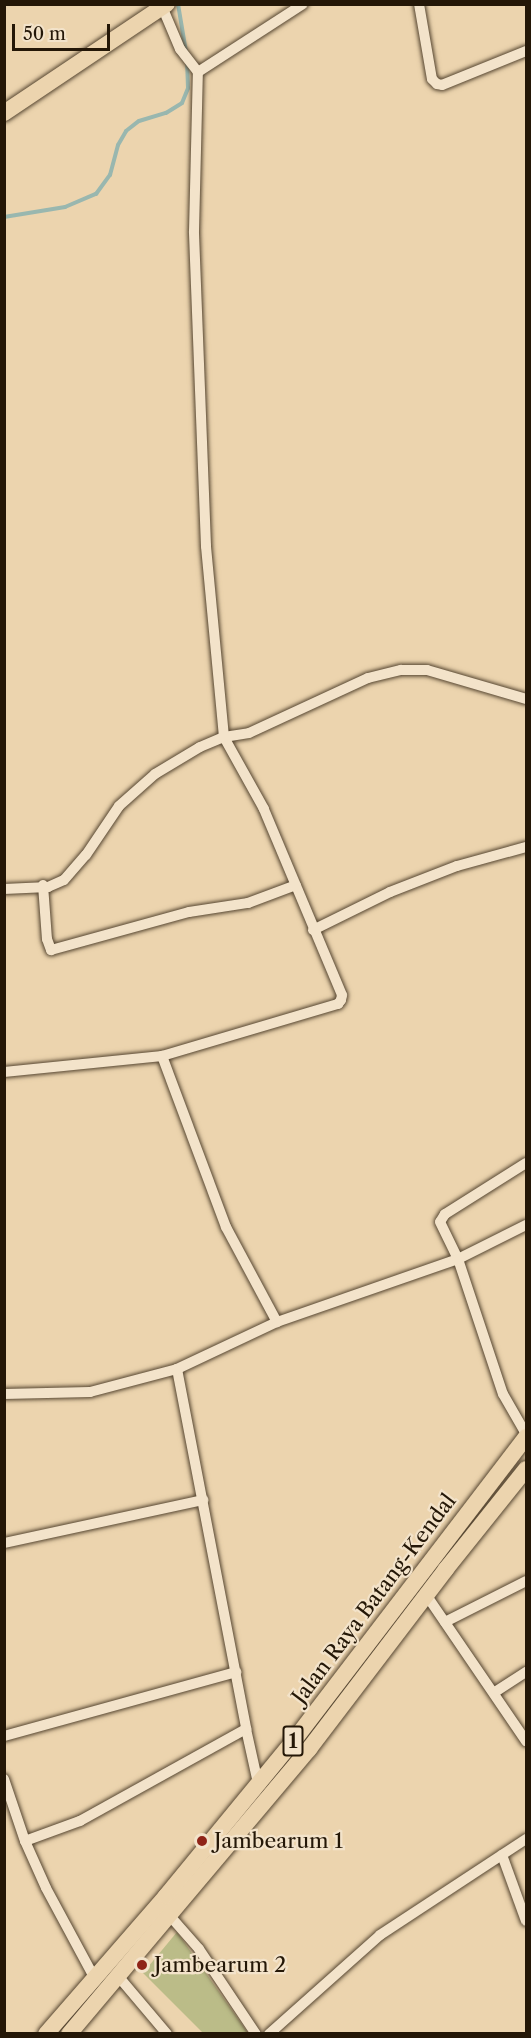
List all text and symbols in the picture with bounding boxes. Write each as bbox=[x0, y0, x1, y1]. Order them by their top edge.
scale bar bbox=[15, 12, 112, 50]
text: 50 m bbox=[23, 23, 66, 45]
street label: Jalan Raya Batang-Kendal bbox=[287, 1489, 461, 1709]
road number: 1 bbox=[282, 1724, 304, 1758]
place label: Jambearum 1 bbox=[214, 1828, 343, 1854]
marker: Jambearum 1 bbox=[195, 1834, 209, 1848]
place label: Jambearum 2 bbox=[154, 1952, 286, 1978]
marker: Jambearum 2 bbox=[135, 1958, 149, 1972]

